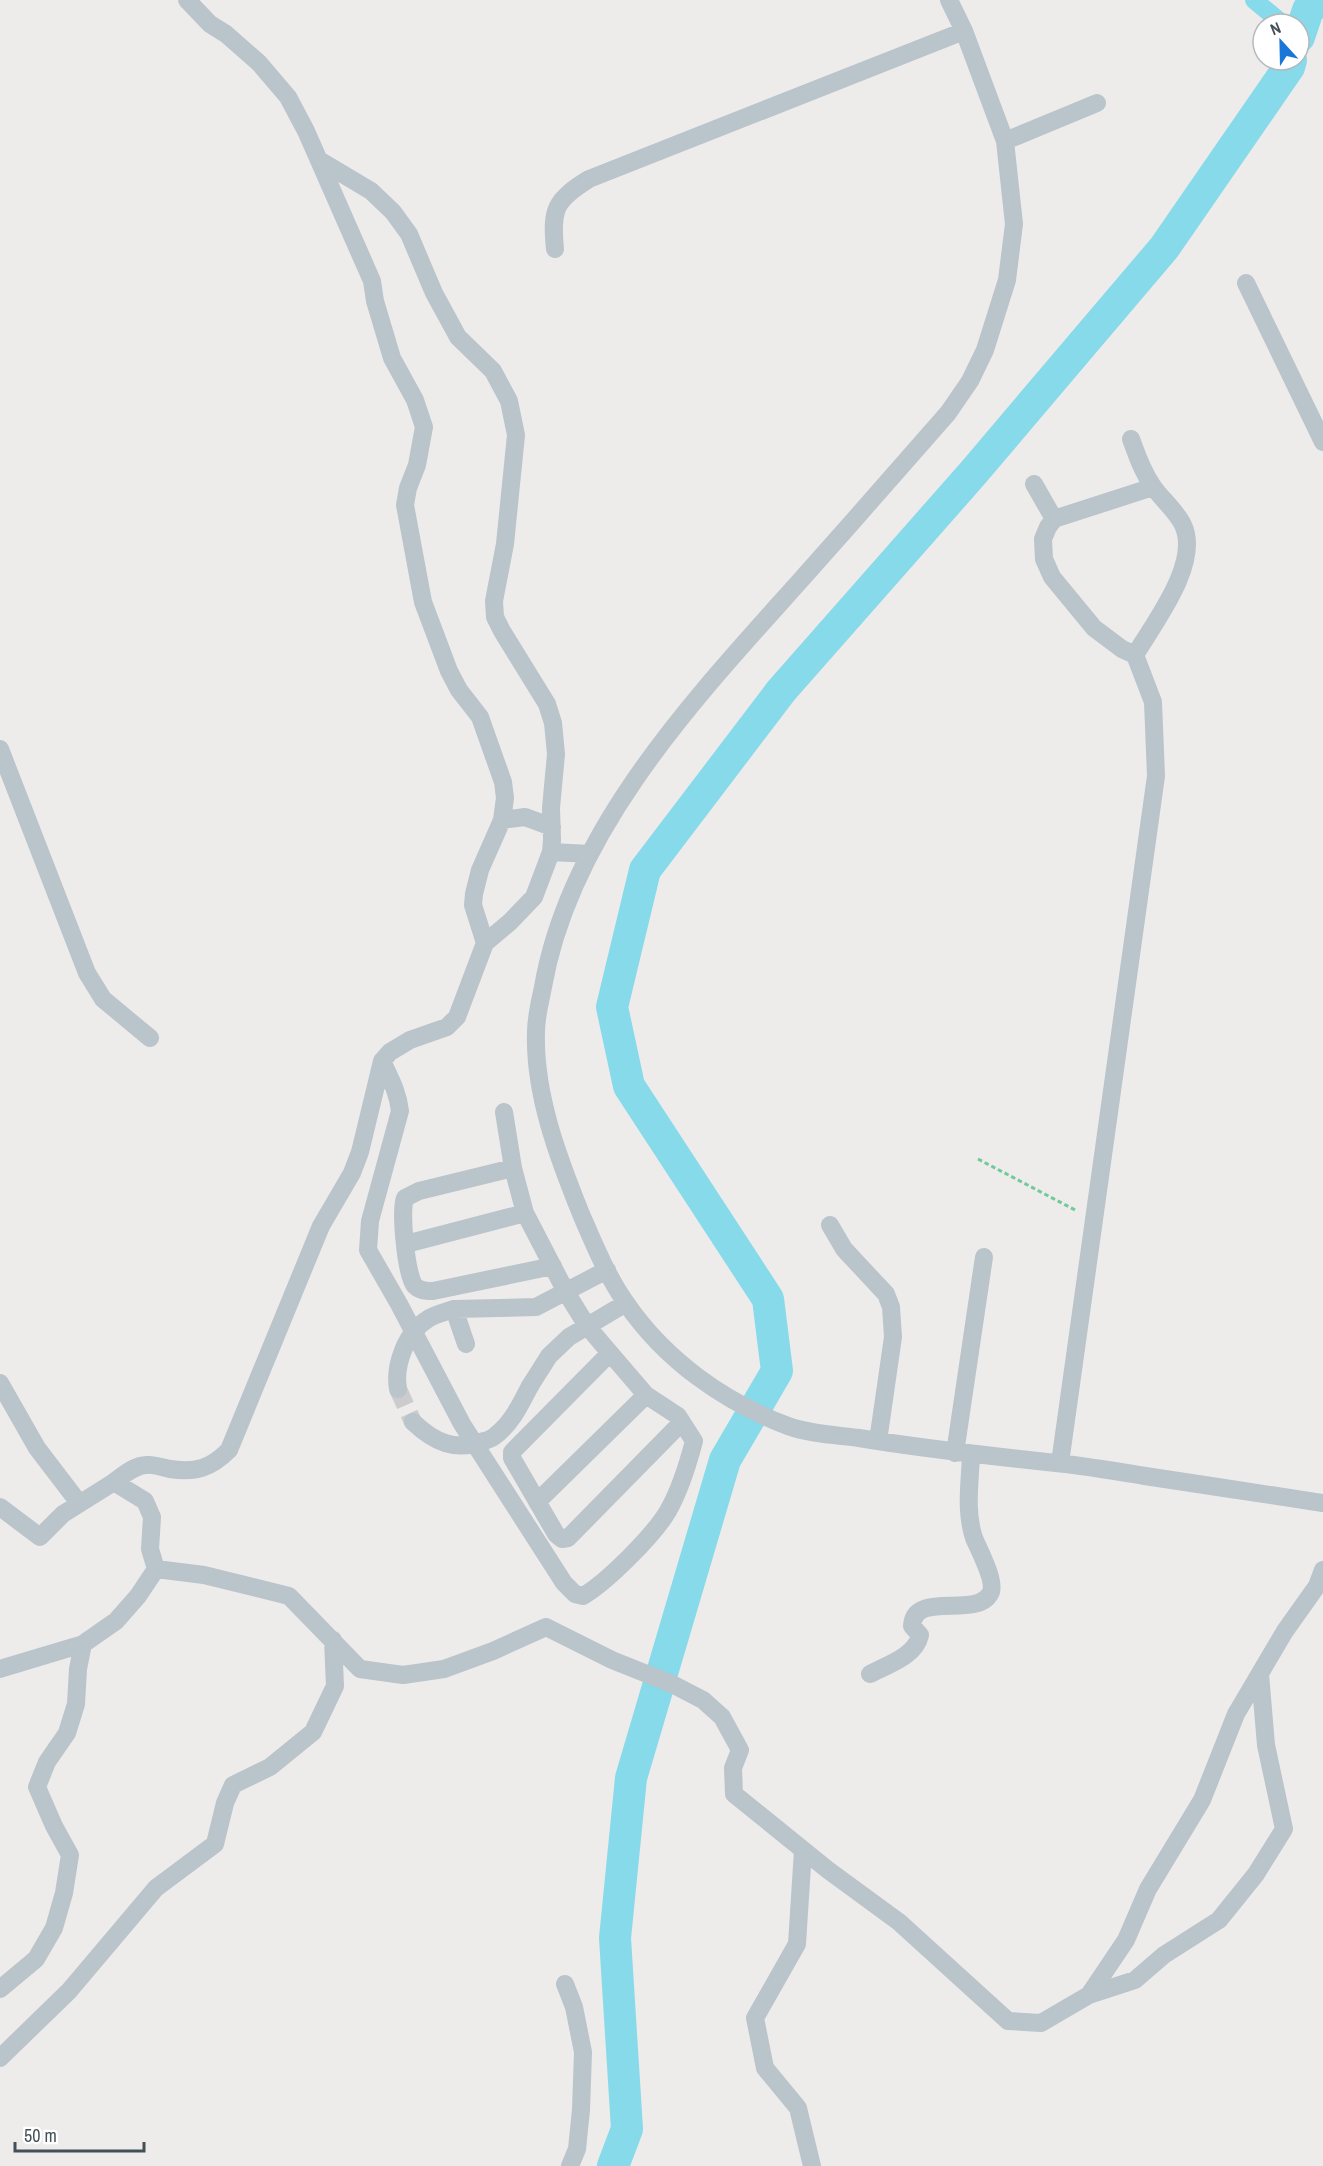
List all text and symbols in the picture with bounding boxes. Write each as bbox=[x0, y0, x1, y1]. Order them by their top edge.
north arrow bbox=[1251, 12, 1311, 72]
text: N bbox=[1267, 16, 1284, 40]
scale bar bbox=[15, 2115, 144, 2153]
text: 50 m bbox=[24, 2123, 57, 2148]

